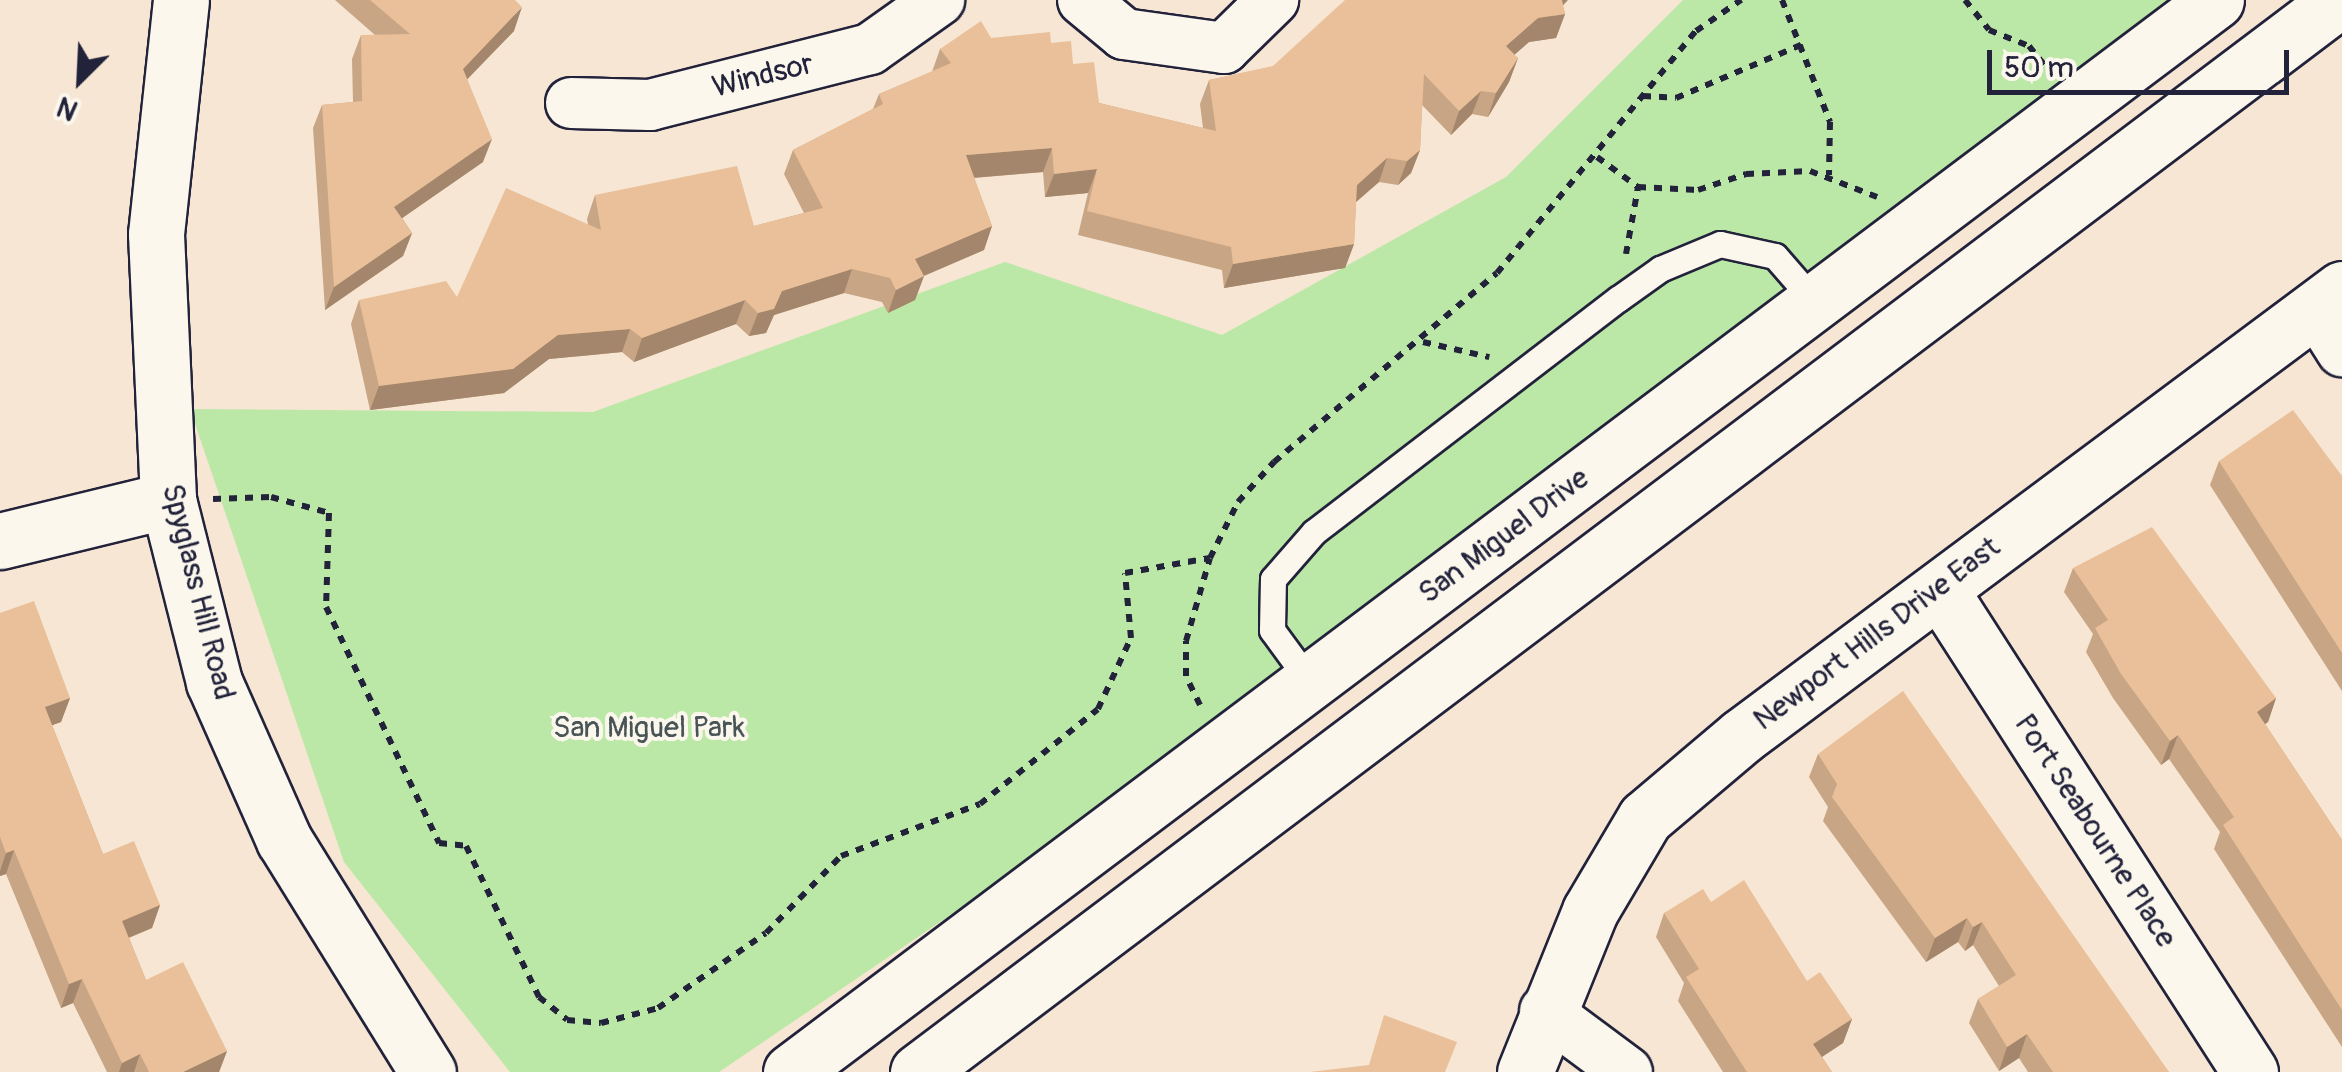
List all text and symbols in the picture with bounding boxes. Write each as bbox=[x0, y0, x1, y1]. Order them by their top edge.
north arrow bbox=[30, 30, 130, 130]
scale bar bbox=[1992, 30, 2294, 92]
street label: Windsor bbox=[709, 46, 817, 106]
text: 50 m bbox=[2004, 49, 2074, 86]
text: N bbox=[52, 88, 83, 128]
street label: San Miguel Drive bbox=[1412, 460, 1596, 612]
street label: Spyglass Hill Road bbox=[154, 480, 242, 704]
street label: Newport Hills Drive East bbox=[1747, 530, 2007, 738]
street label: Port Seabourne Place bbox=[2006, 708, 2184, 954]
park label: San Miguel Park bbox=[553, 710, 745, 746]

